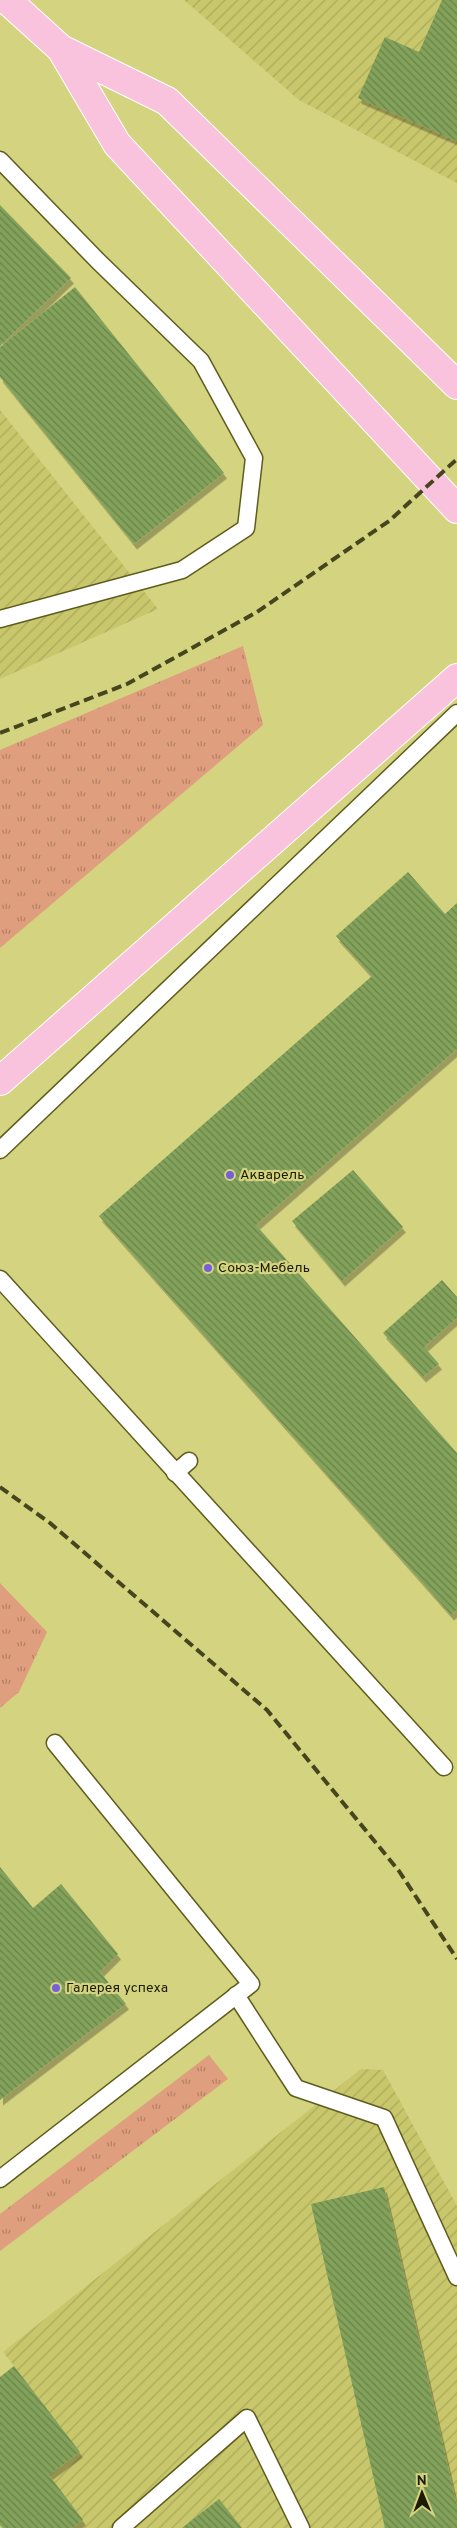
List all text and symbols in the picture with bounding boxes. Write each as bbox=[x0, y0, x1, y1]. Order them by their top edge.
place label: Акварель bbox=[240, 1167, 304, 1184]
marker: Акварель bbox=[224, 1169, 236, 1181]
place label: Союз-Мебель bbox=[218, 1260, 310, 1277]
marker: Союз-Мебель bbox=[202, 1262, 214, 1274]
place label: Галерея успеха bbox=[66, 1980, 168, 1997]
marker: Галерея успеха bbox=[50, 1982, 62, 1994]
north arrow bbox=[397, 2468, 447, 2518]
text: N bbox=[417, 2473, 427, 2490]

